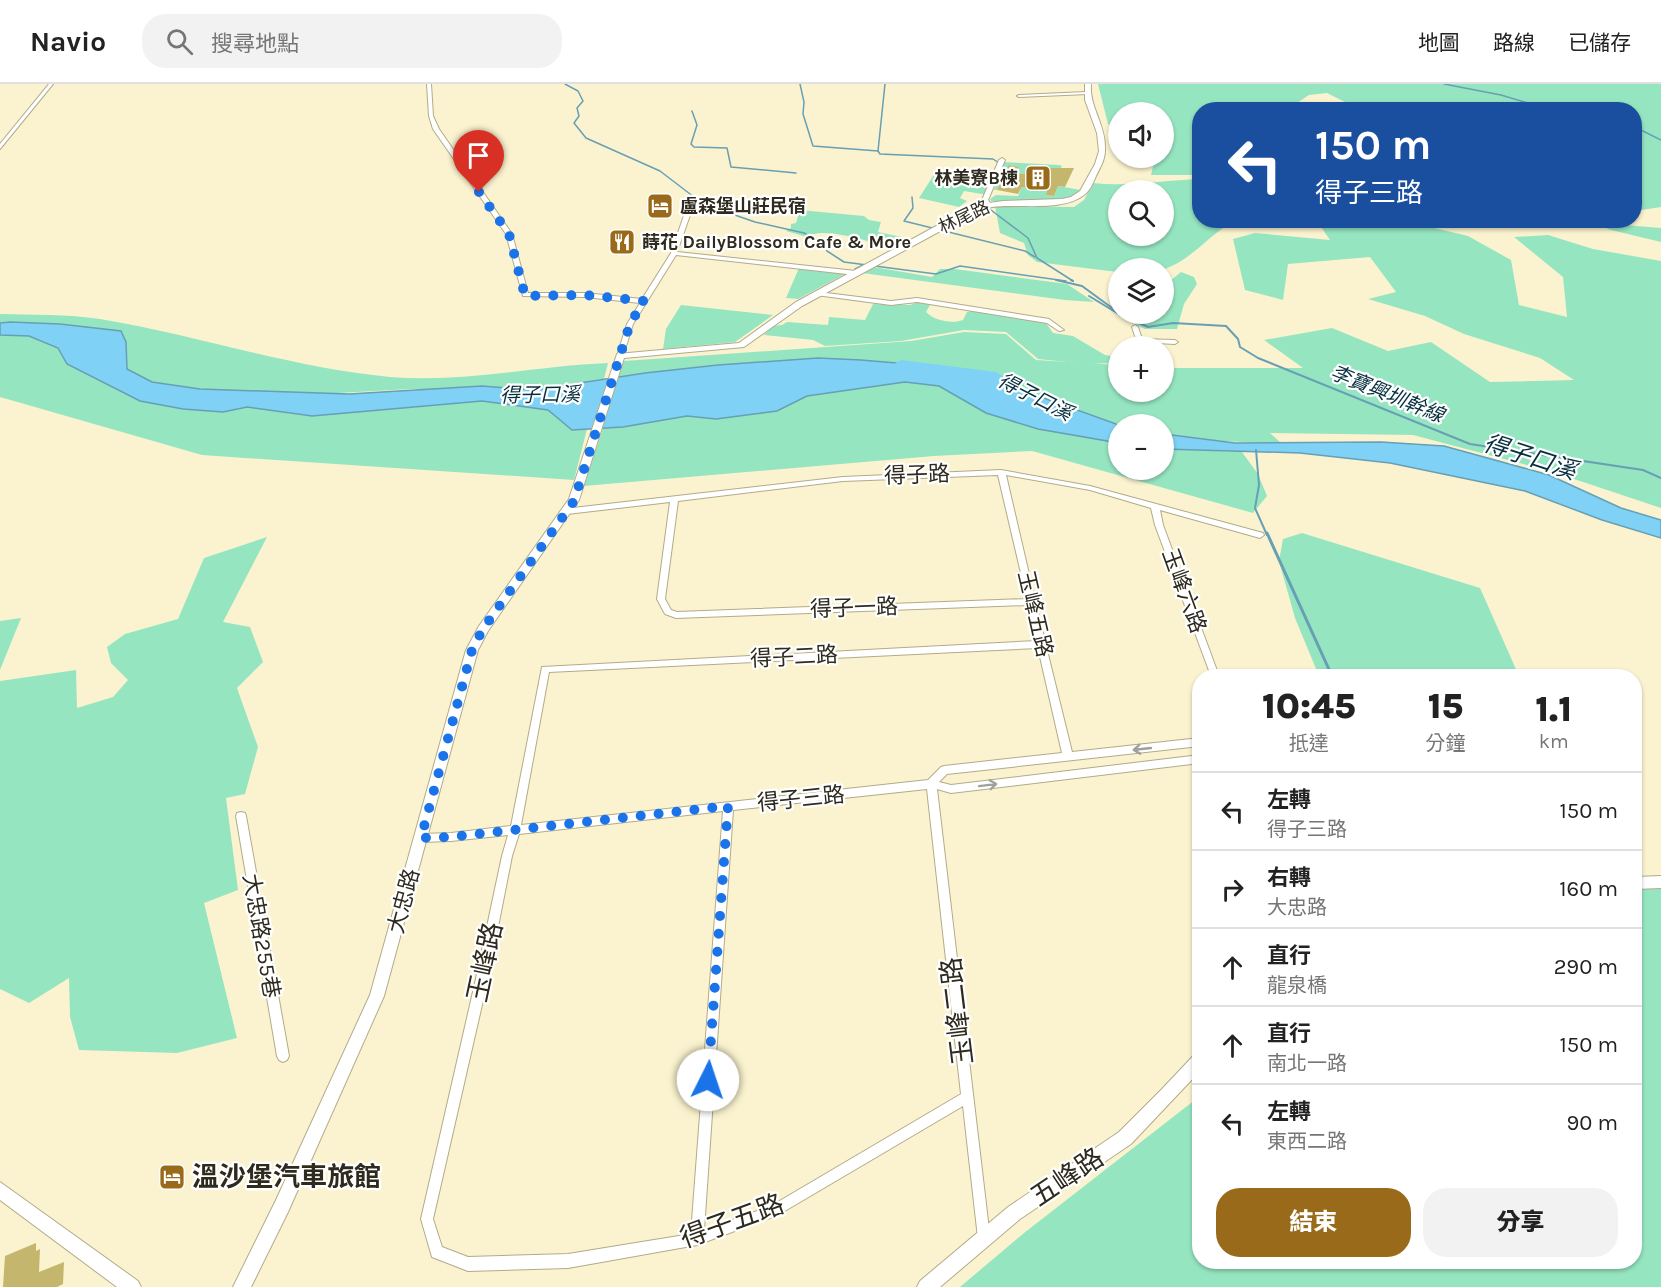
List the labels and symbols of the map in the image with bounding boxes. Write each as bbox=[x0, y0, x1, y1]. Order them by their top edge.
pin bbox=[453, 130, 504, 192]
building icon: 林美寮B棟 bbox=[1023, 163, 1053, 193]
place label: 林美寮B棟 bbox=[934, 167, 1018, 189]
hotel icon: 盧森堡山莊民宿 bbox=[645, 191, 675, 221]
place label: 盧森堡山莊民宿 bbox=[680, 195, 806, 217]
street label: 林尾路 bbox=[935, 196, 993, 238]
restaurant icon: 蒔花 DailyBlossom Cafe & More bbox=[607, 227, 637, 257]
place label: 蒔花 DailyBlossom Cafe & More bbox=[642, 231, 911, 253]
water label: 李寶興圳幹線 bbox=[1327, 361, 1449, 428]
water label: 得子口溪 bbox=[994, 369, 1079, 427]
water label: 得子口溪 bbox=[500, 383, 583, 407]
water label: 得子口溪 bbox=[1480, 429, 1583, 486]
street label: 得子路 bbox=[884, 461, 950, 489]
street label: 玉峰六路 bbox=[1157, 545, 1211, 637]
street label: 玉峰五路 bbox=[1012, 568, 1058, 660]
street label: 得子一路 bbox=[810, 593, 898, 623]
street label: 得子二路 bbox=[749, 642, 839, 672]
one-way arrow bbox=[1132, 744, 1152, 755]
one-way arrow bbox=[978, 779, 998, 790]
street label: 得子三路 bbox=[756, 781, 846, 817]
street label: 大忠路 bbox=[383, 866, 425, 936]
street label: 大忠路255巷 bbox=[237, 872, 285, 1000]
street label: 玉峰路 bbox=[461, 919, 509, 1005]
street label: 玉峰二路 bbox=[935, 955, 979, 1067]
position arrow bbox=[676, 1048, 740, 1112]
street label: 五峰路 bbox=[1024, 1141, 1110, 1213]
place label: 溫沙堡汽車旅館 bbox=[192, 1161, 381, 1193]
hotel icon: 溫沙堡汽車旅館 bbox=[157, 1162, 187, 1192]
street label: 得子五路 bbox=[676, 1187, 788, 1255]

